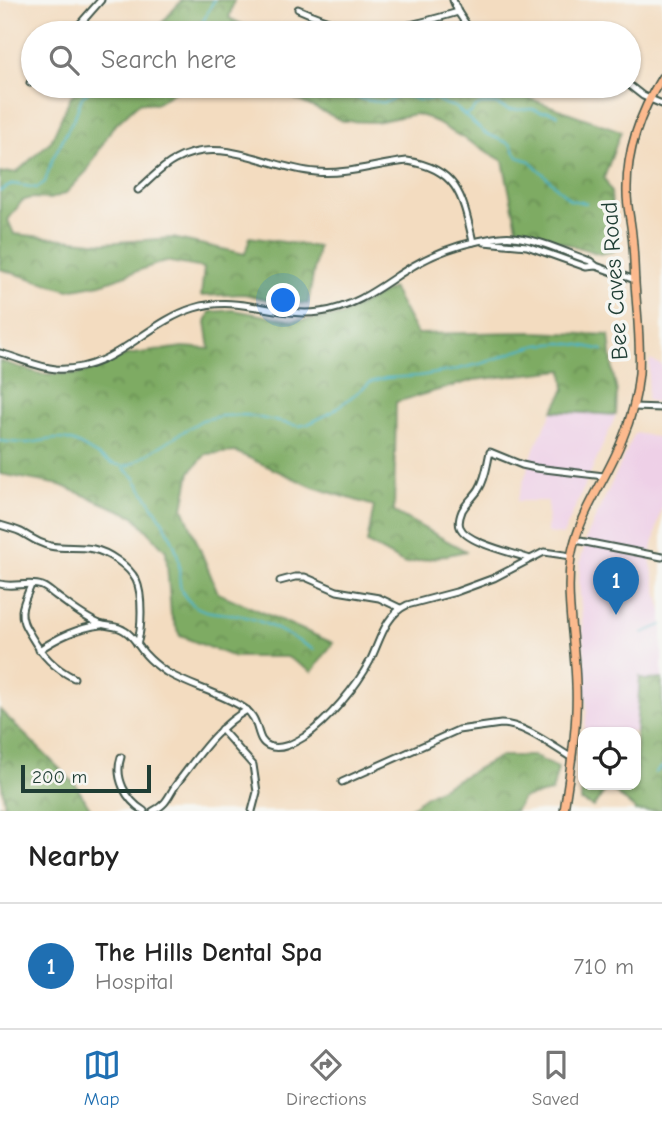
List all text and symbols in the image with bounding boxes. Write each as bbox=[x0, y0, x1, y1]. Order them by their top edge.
search box bbox=[21, 21, 641, 98]
icon: search bbox=[45, 41, 83, 79]
text: Search here bbox=[101, 45, 236, 75]
street label: Bee Caves Road bbox=[596, 201, 633, 361]
your location bbox=[266, 283, 300, 317]
pin: 1 bbox=[593, 557, 639, 615]
map controls bbox=[578, 727, 641, 790]
button: locate bbox=[578, 727, 641, 790]
scale bar bbox=[21, 762, 150, 794]
text: 200 m bbox=[32, 766, 87, 788]
text: Nearby bbox=[28, 839, 119, 874]
text: The Hills Dental Spa bbox=[95, 938, 322, 968]
text: 1 bbox=[46, 953, 56, 980]
text: 710 m bbox=[573, 953, 634, 980]
text: Hospital bbox=[95, 968, 173, 995]
tab: Map bbox=[83, 1046, 121, 1110]
tab: Directions bbox=[286, 1046, 366, 1110]
tab: Saved bbox=[532, 1046, 579, 1110]

